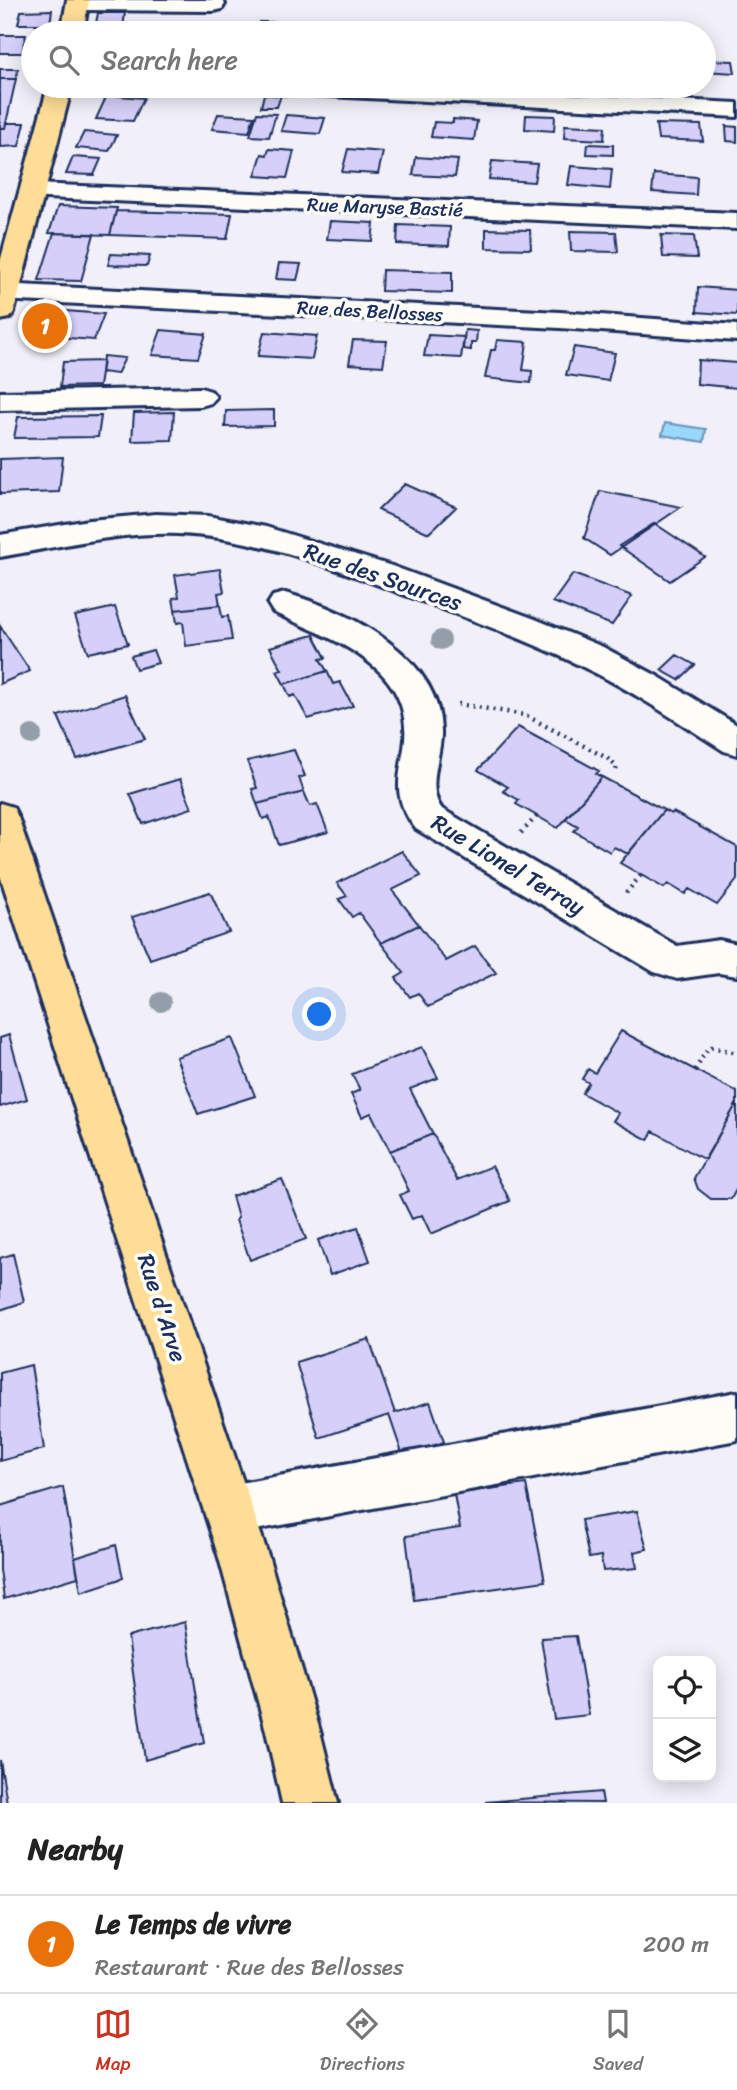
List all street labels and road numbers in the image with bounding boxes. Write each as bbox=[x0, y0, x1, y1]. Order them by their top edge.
street label: Rue Maryse Bastié bbox=[307, 188, 464, 226]
street label: Rue des Bellosses bbox=[296, 291, 444, 331]
street label: Rue des Sources bbox=[298, 531, 468, 623]
street label: Rue Lionel Terray bbox=[423, 803, 593, 927]
street label: Rue d'Arve bbox=[125, 1248, 199, 1368]

